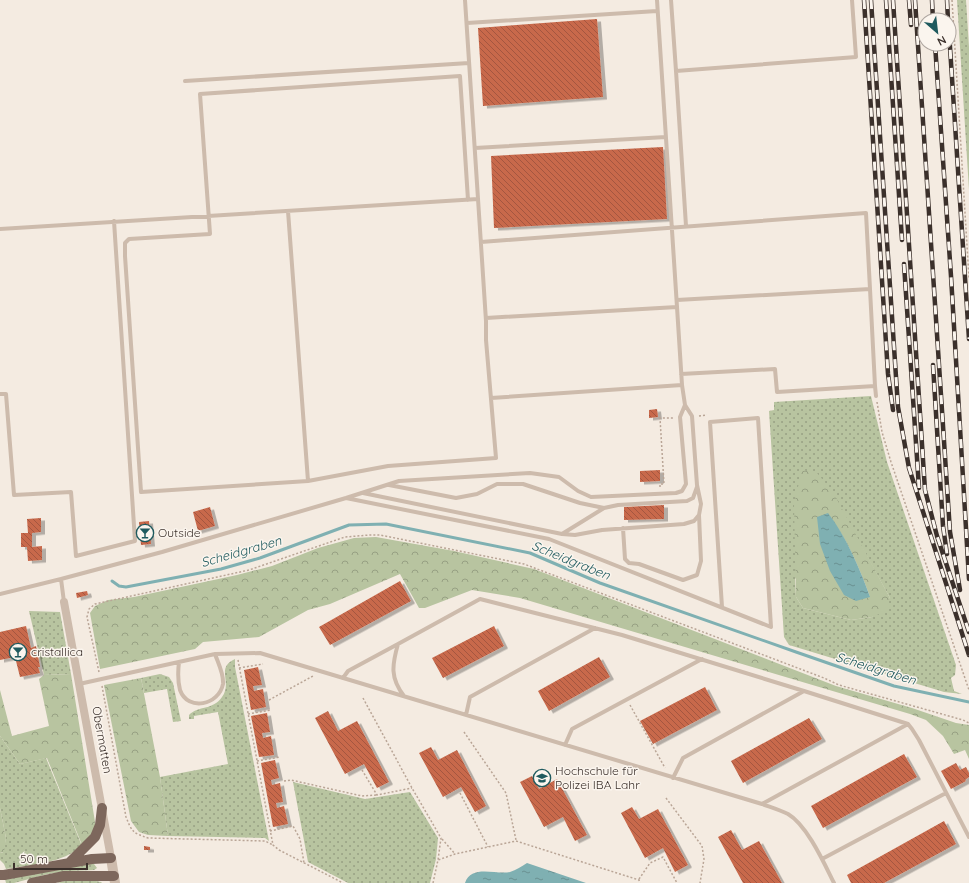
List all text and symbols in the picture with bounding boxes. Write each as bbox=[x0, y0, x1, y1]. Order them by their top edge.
north arrow bbox=[917, 12, 957, 52]
text: N bbox=[935, 33, 949, 49]
bar icon: Outside bbox=[135, 523, 155, 543]
place label: Outside bbox=[158, 525, 201, 540]
water label: Scheidgraben bbox=[199, 532, 284, 570]
water label: Scheidgraben bbox=[530, 537, 613, 583]
bar icon: cristallica bbox=[8, 642, 28, 662]
place label: cristallica bbox=[31, 644, 83, 659]
water label: Scheidgraben bbox=[834, 648, 918, 688]
street label: Obermatten bbox=[89, 705, 116, 775]
place label: Hochschule für Polizei IBA Lahr bbox=[555, 763, 640, 792]
school or university icon: Hochschule für Polizei IBA Lahr bbox=[532, 768, 552, 788]
scale bar bbox=[14, 845, 87, 871]
text: 50 m bbox=[20, 851, 48, 866]

